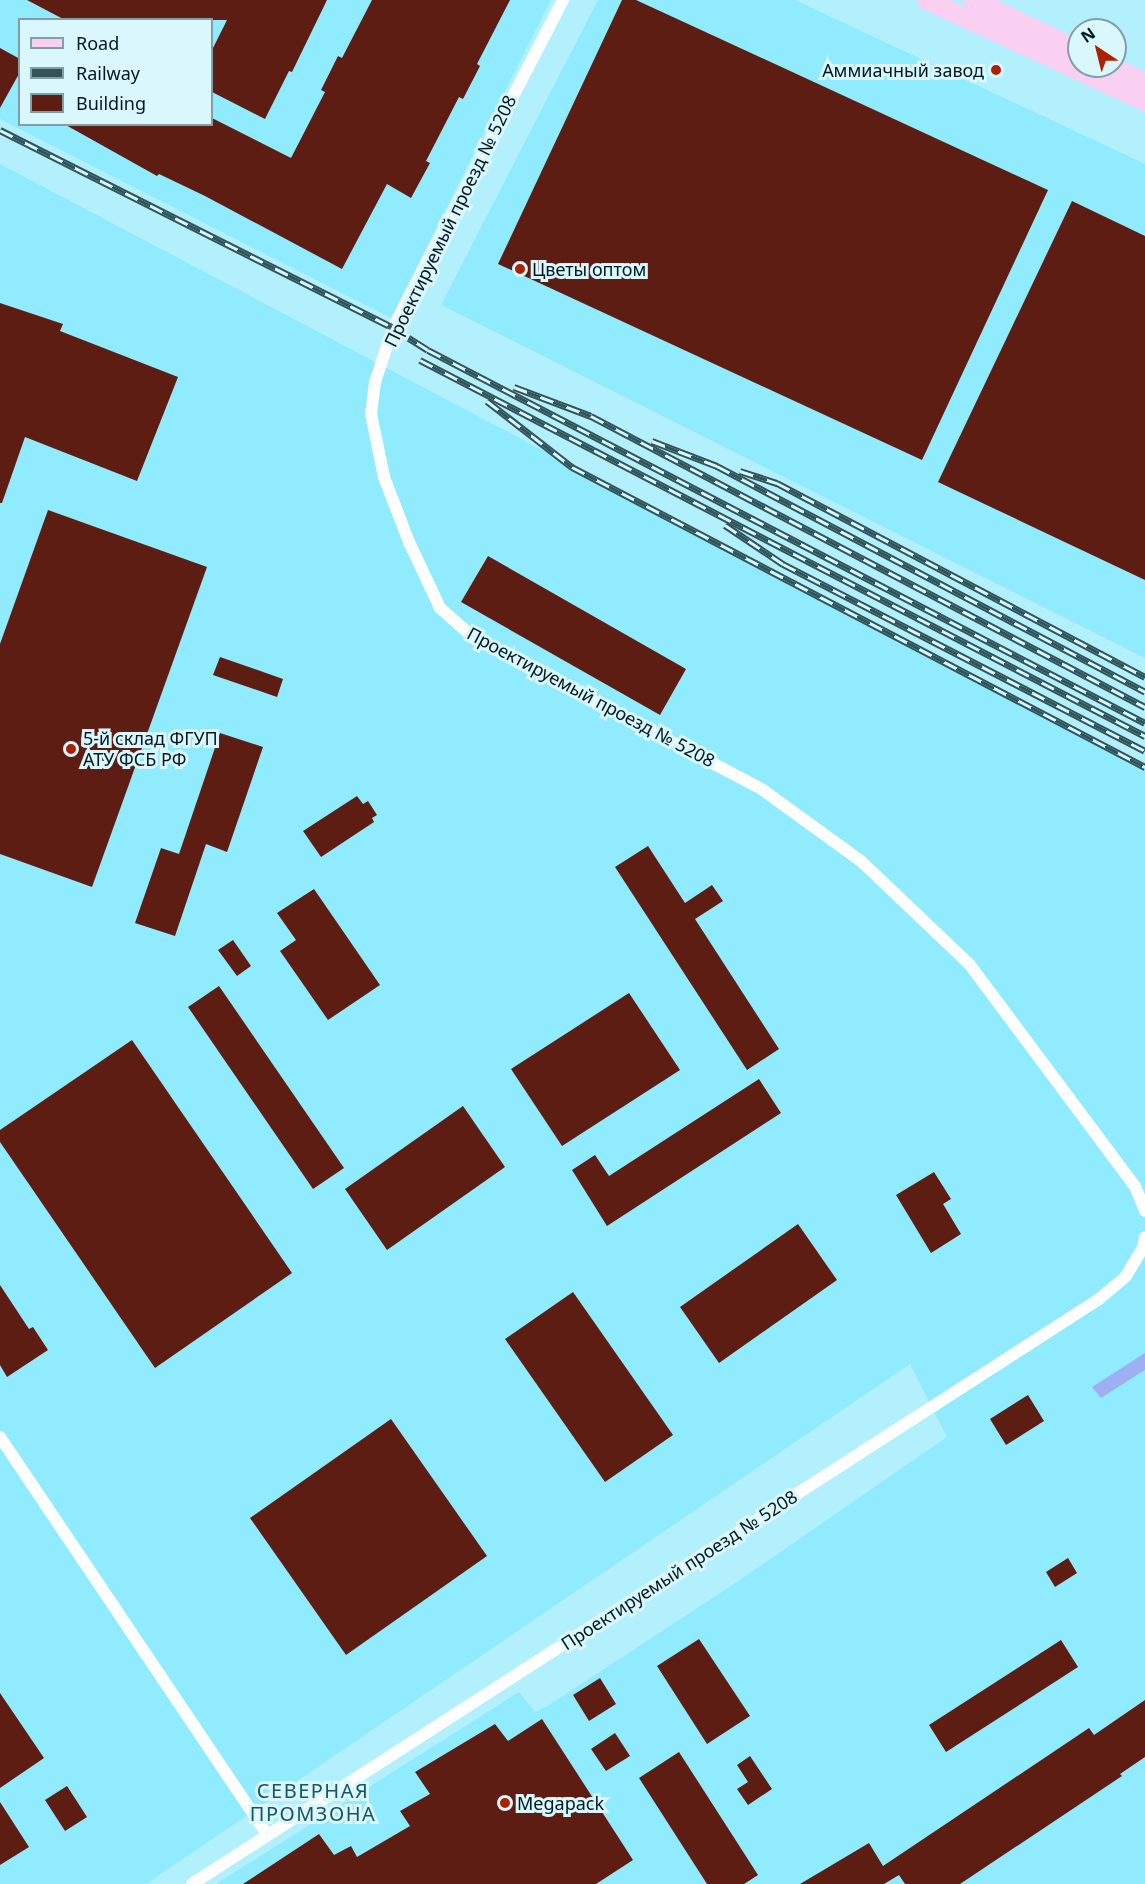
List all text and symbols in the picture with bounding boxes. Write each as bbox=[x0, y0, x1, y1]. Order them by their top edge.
legend bbox=[18, 18, 213, 126]
north arrow bbox=[1067, 18, 1127, 78]
text: N bbox=[1076, 22, 1099, 48]
text: Road bbox=[76, 31, 119, 55]
place label: Аммиачный завод bbox=[822, 59, 984, 81]
text: Railway bbox=[76, 61, 140, 85]
marker: Аммиачный завод bbox=[989, 63, 1003, 77]
text: Building bbox=[76, 91, 146, 115]
street label: Проектируемый проезд № 5208 bbox=[380, 92, 520, 350]
place label: Цветы оптом bbox=[532, 258, 646, 280]
marker: Цветы оптом bbox=[513, 262, 527, 276]
street label: Проектируемый проезд № 5208 bbox=[464, 622, 718, 772]
place label: 5-й склад ФГУП АТУ ФСБ РФ bbox=[83, 728, 218, 771]
marker: 5-й склад ФГУП АТУ ФСБ РФ bbox=[64, 742, 78, 756]
street label: Проектируемый проезд № 5208 bbox=[557, 1485, 801, 1655]
district label: СЕВЕРНАЯ ПРОМЗОНА bbox=[250, 1778, 376, 1825]
place label: Megapack bbox=[517, 1792, 604, 1814]
marker: Megapack bbox=[498, 1796, 512, 1810]

